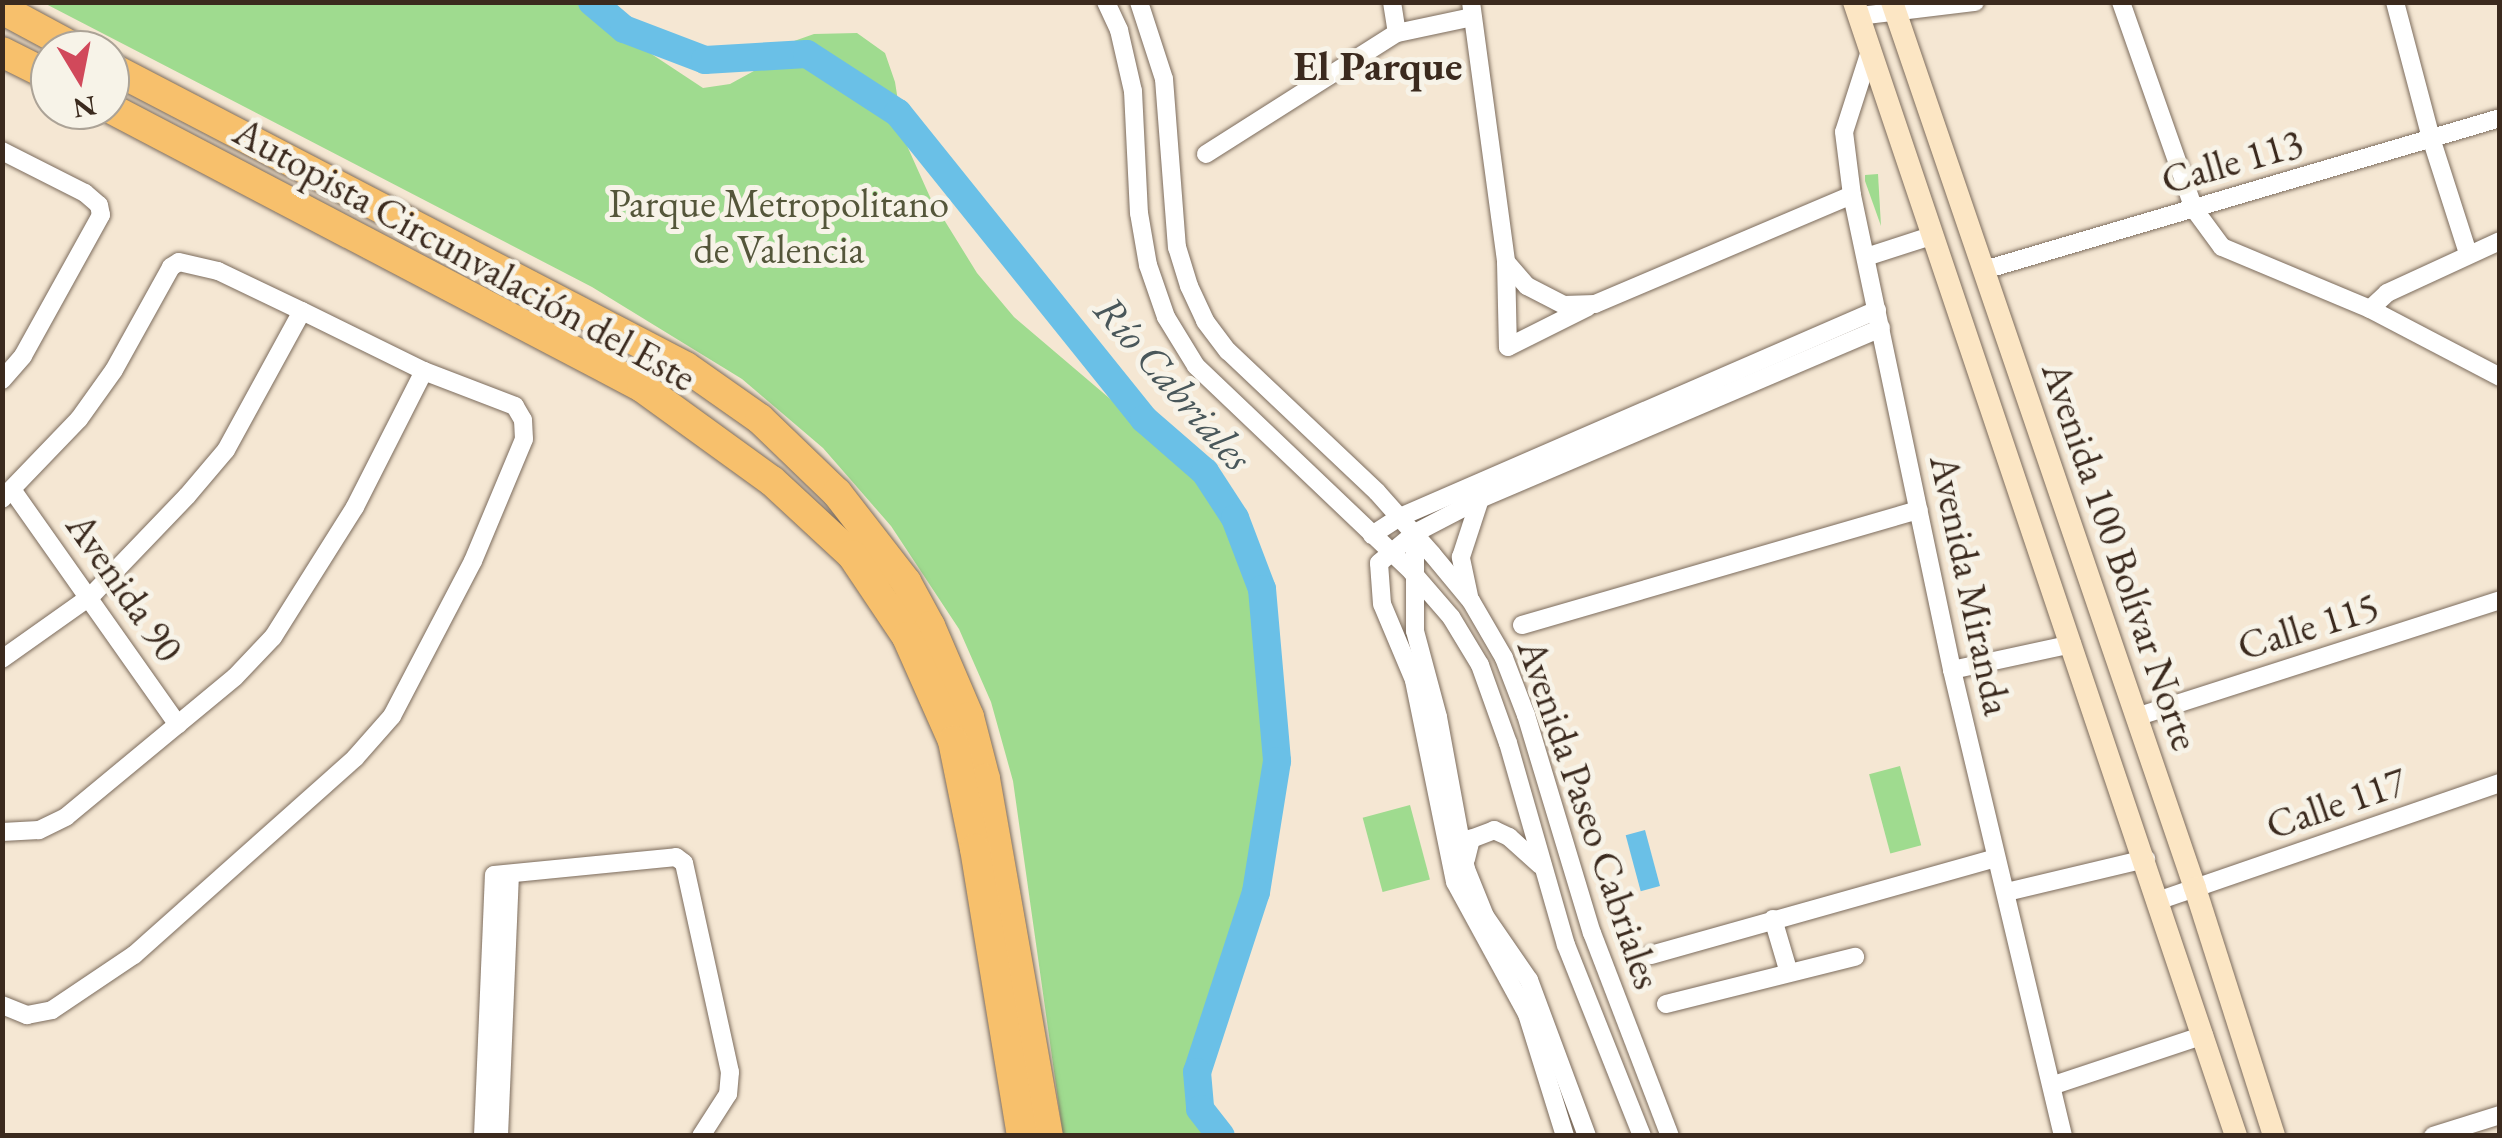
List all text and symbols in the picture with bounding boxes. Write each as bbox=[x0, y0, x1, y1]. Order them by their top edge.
north arrow bbox=[30, 30, 130, 130]
district label: El Parque bbox=[1294, 41, 1462, 91]
text: N bbox=[71, 88, 99, 127]
street label: Autopista Circunvalación del Este bbox=[226, 107, 704, 401]
street label: Calle 113 bbox=[2156, 118, 2308, 204]
park label: Parque Metropolitano de Valencia bbox=[609, 179, 949, 273]
water label: Río Cabriales bbox=[1083, 285, 1263, 481]
street label: Avenida 100 Bolívar Norte bbox=[2032, 356, 2210, 756]
street label: Avenida Miranda bbox=[1920, 451, 2022, 719]
street label: Avenida 90 bbox=[56, 503, 194, 671]
street label: Calle 115 bbox=[2232, 582, 2384, 670]
street label: Avenida Paseo Cabriales bbox=[1508, 633, 1672, 995]
street label: Calle 117 bbox=[2260, 757, 2412, 849]

